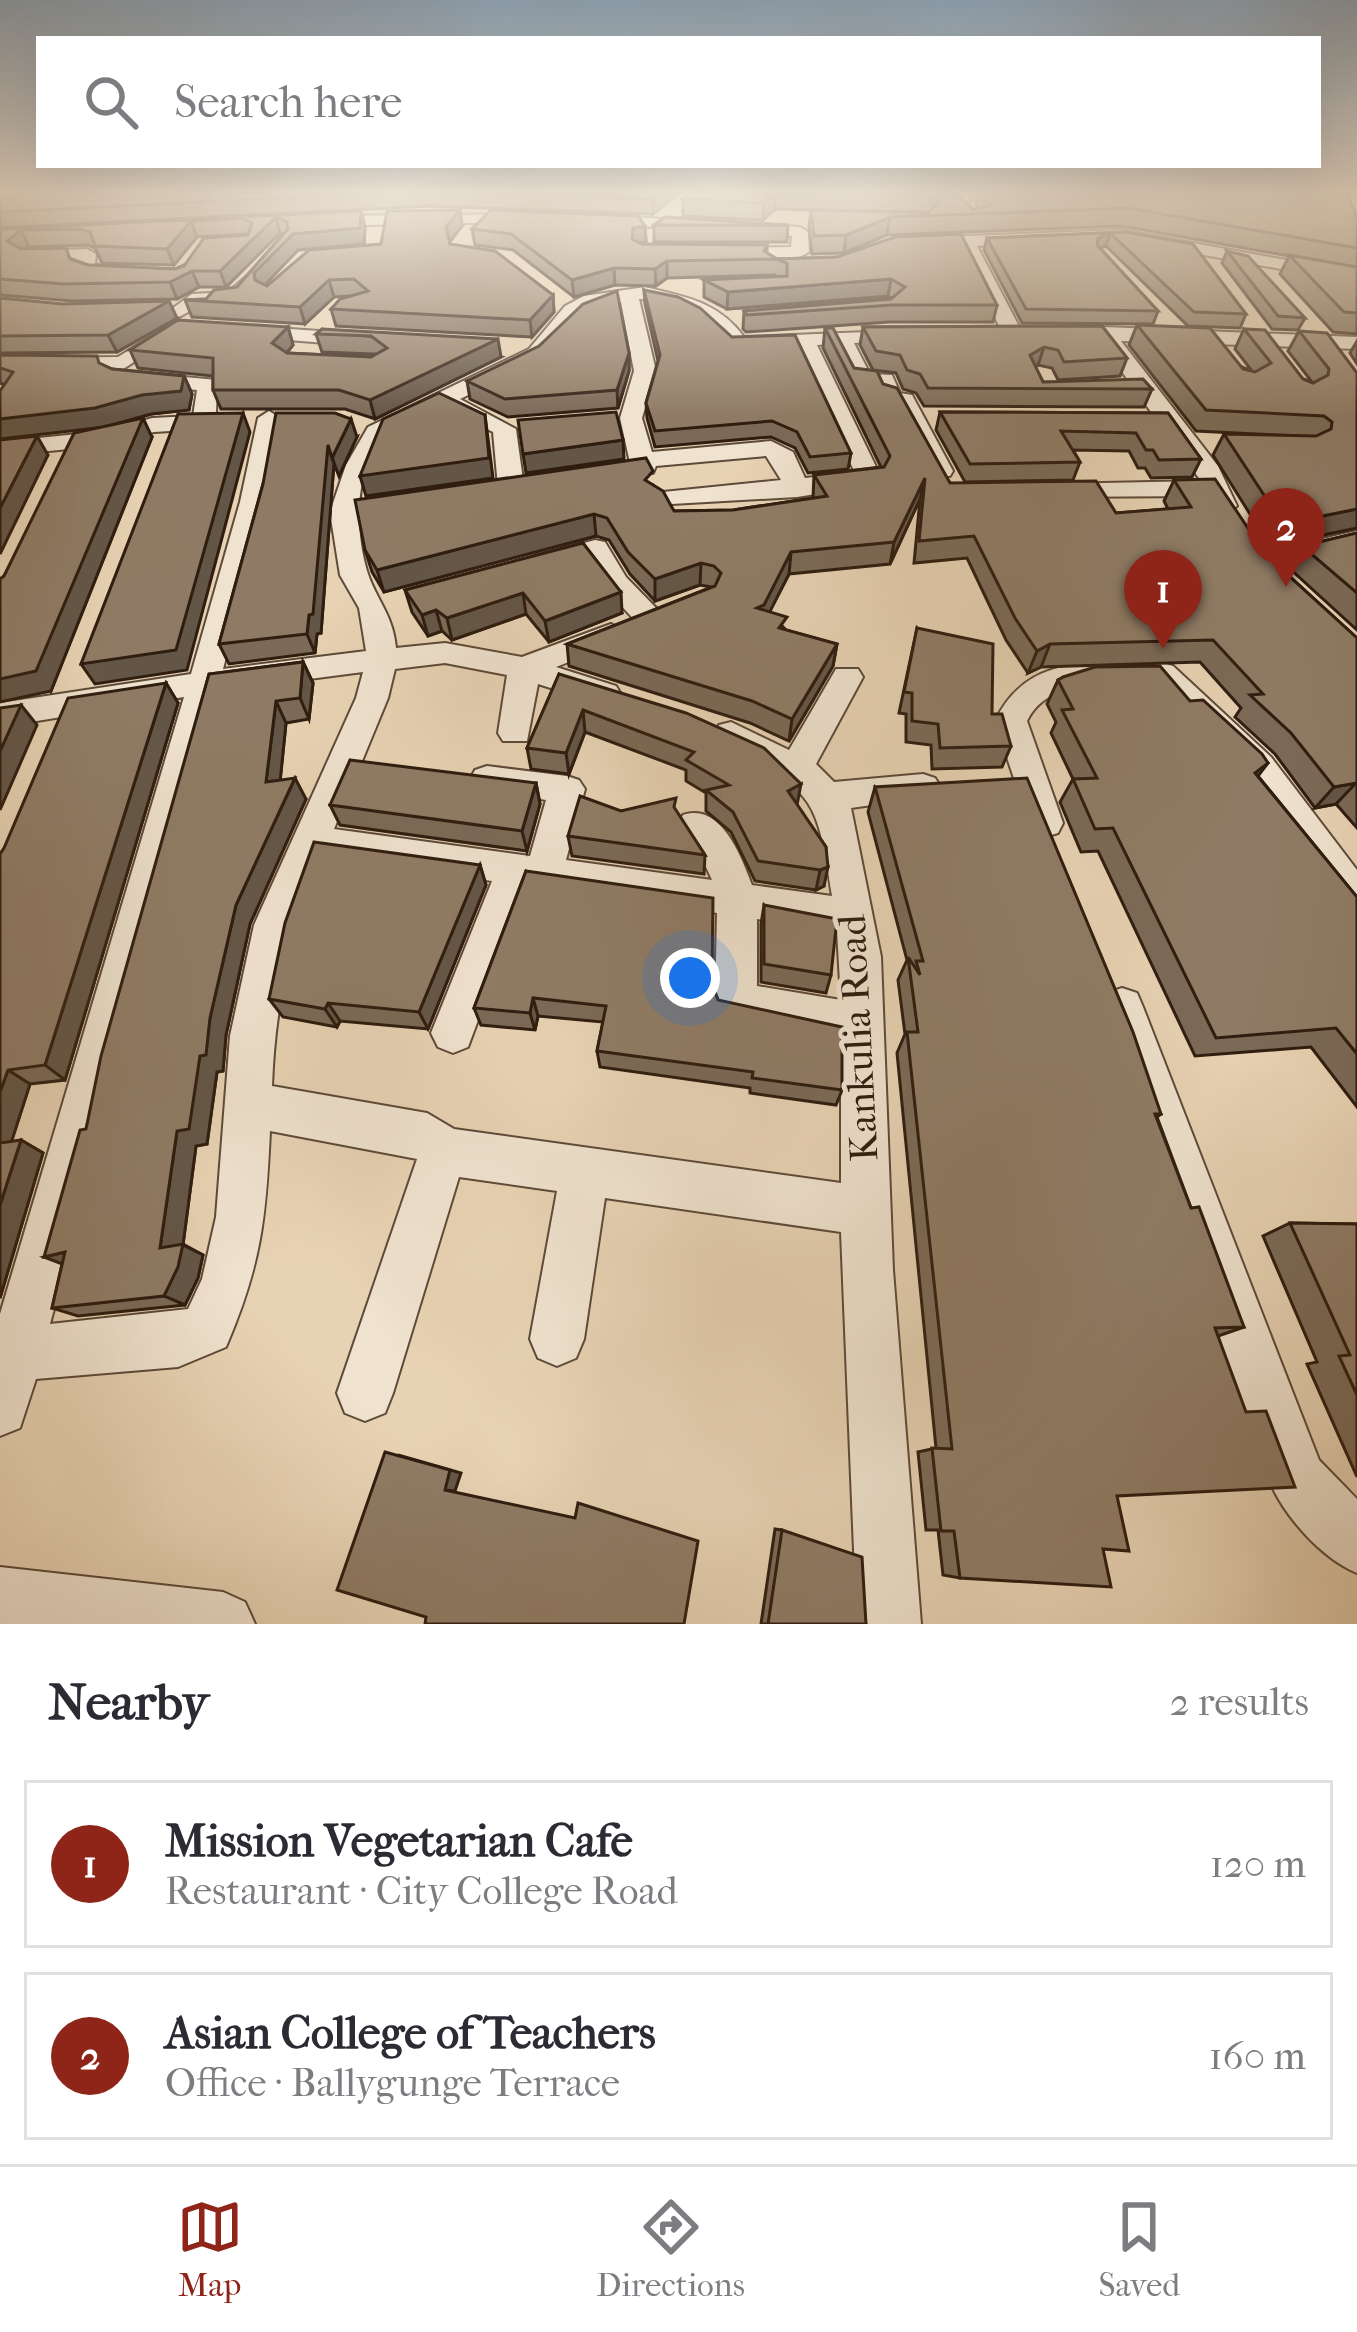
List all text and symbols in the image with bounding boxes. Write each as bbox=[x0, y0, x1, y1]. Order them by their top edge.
search box bbox=[36, 36, 1321, 168]
icon: search bbox=[78, 69, 144, 135]
text: Search here bbox=[174, 76, 402, 129]
pin: 2 bbox=[1247, 488, 1325, 587]
pin: 1 bbox=[1124, 550, 1202, 649]
street label: Kankulia Road bbox=[829, 913, 887, 1163]
your location bbox=[660, 948, 720, 1008]
text: Nearby bbox=[48, 1672, 209, 1732]
text: 2 results bbox=[1170, 1679, 1309, 1725]
text: Mission Vegetarian Cafe bbox=[165, 1815, 633, 1868]
text: 1 bbox=[83, 1841, 97, 1887]
text: 120 m bbox=[1210, 1841, 1306, 1887]
text: Restaurant · City College Road bbox=[165, 1868, 678, 1914]
text: Asian College of Teachers bbox=[165, 2007, 656, 2060]
text: 2 bbox=[80, 2033, 100, 2079]
text: 160 m bbox=[1209, 2033, 1306, 2079]
text: Office · Ballygunge Terrace bbox=[165, 2060, 620, 2106]
tab: Map bbox=[177, 2194, 243, 2305]
tab: Directions bbox=[596, 2194, 745, 2305]
tab: Saved bbox=[1098, 2194, 1180, 2305]

